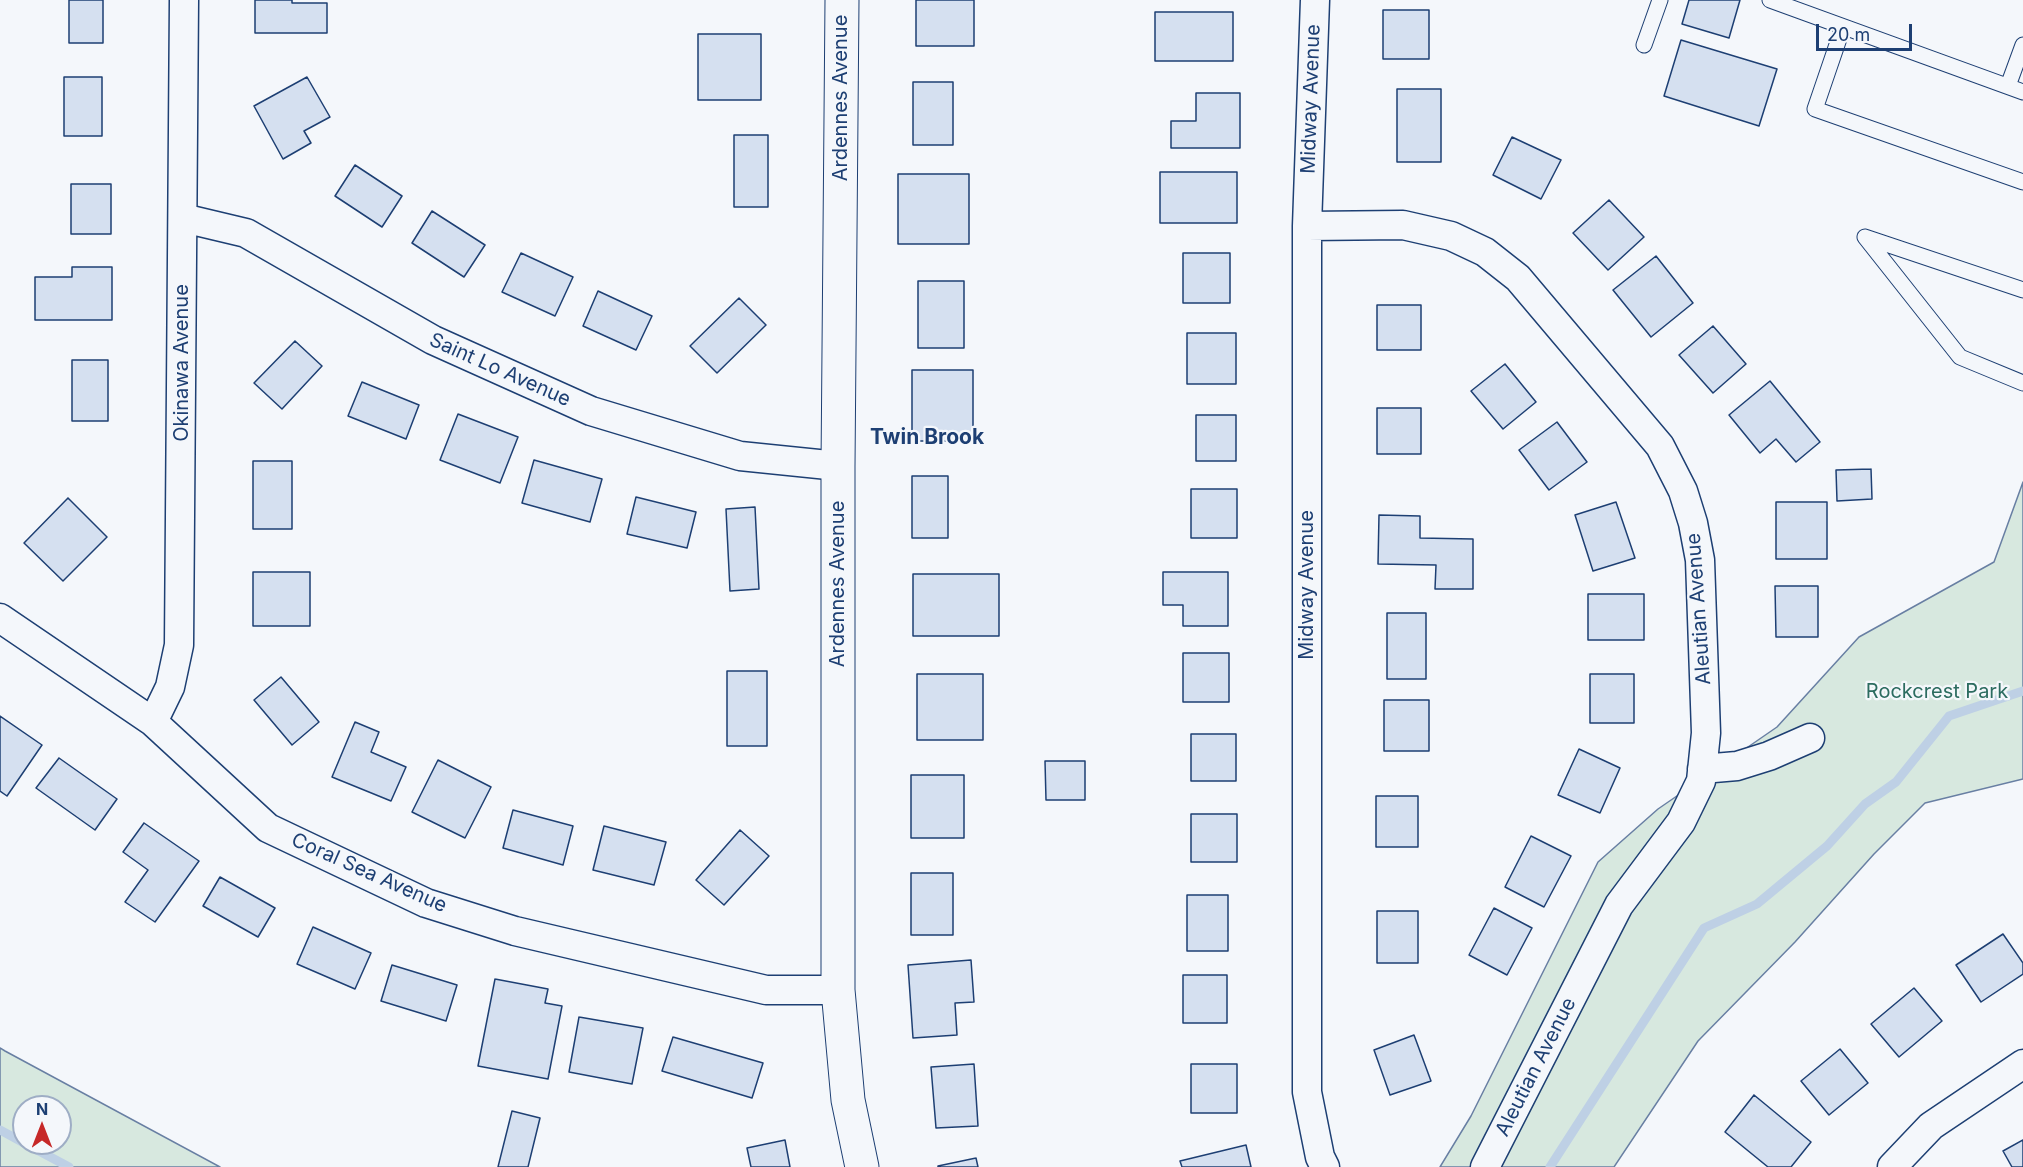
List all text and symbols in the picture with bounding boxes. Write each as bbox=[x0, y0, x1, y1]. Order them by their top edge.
scale bar bbox=[1819, 12, 1915, 50]
street label: Ardennes Avenue bbox=[829, 15, 853, 181]
street label: Midway Avenue bbox=[1296, 24, 1326, 174]
text: 20 m bbox=[1827, 24, 1870, 45]
street label: Okinawa Avenue bbox=[170, 284, 194, 442]
street label: Saint Lo Avenue bbox=[426, 328, 574, 412]
district label: Twin Brook bbox=[870, 425, 984, 451]
street label: Ardennes Avenue bbox=[826, 501, 850, 667]
street label: Midway Avenue bbox=[1295, 510, 1319, 660]
street label: Aleutian Avenue bbox=[1682, 532, 1716, 686]
park label: Rockcrest Park bbox=[1866, 680, 2008, 704]
street label: Coral Sea Avenue bbox=[288, 828, 450, 918]
street label: Aleutian Avenue bbox=[1491, 994, 1581, 1140]
north arrow bbox=[12, 1095, 72, 1155]
text: N bbox=[36, 1099, 48, 1119]

